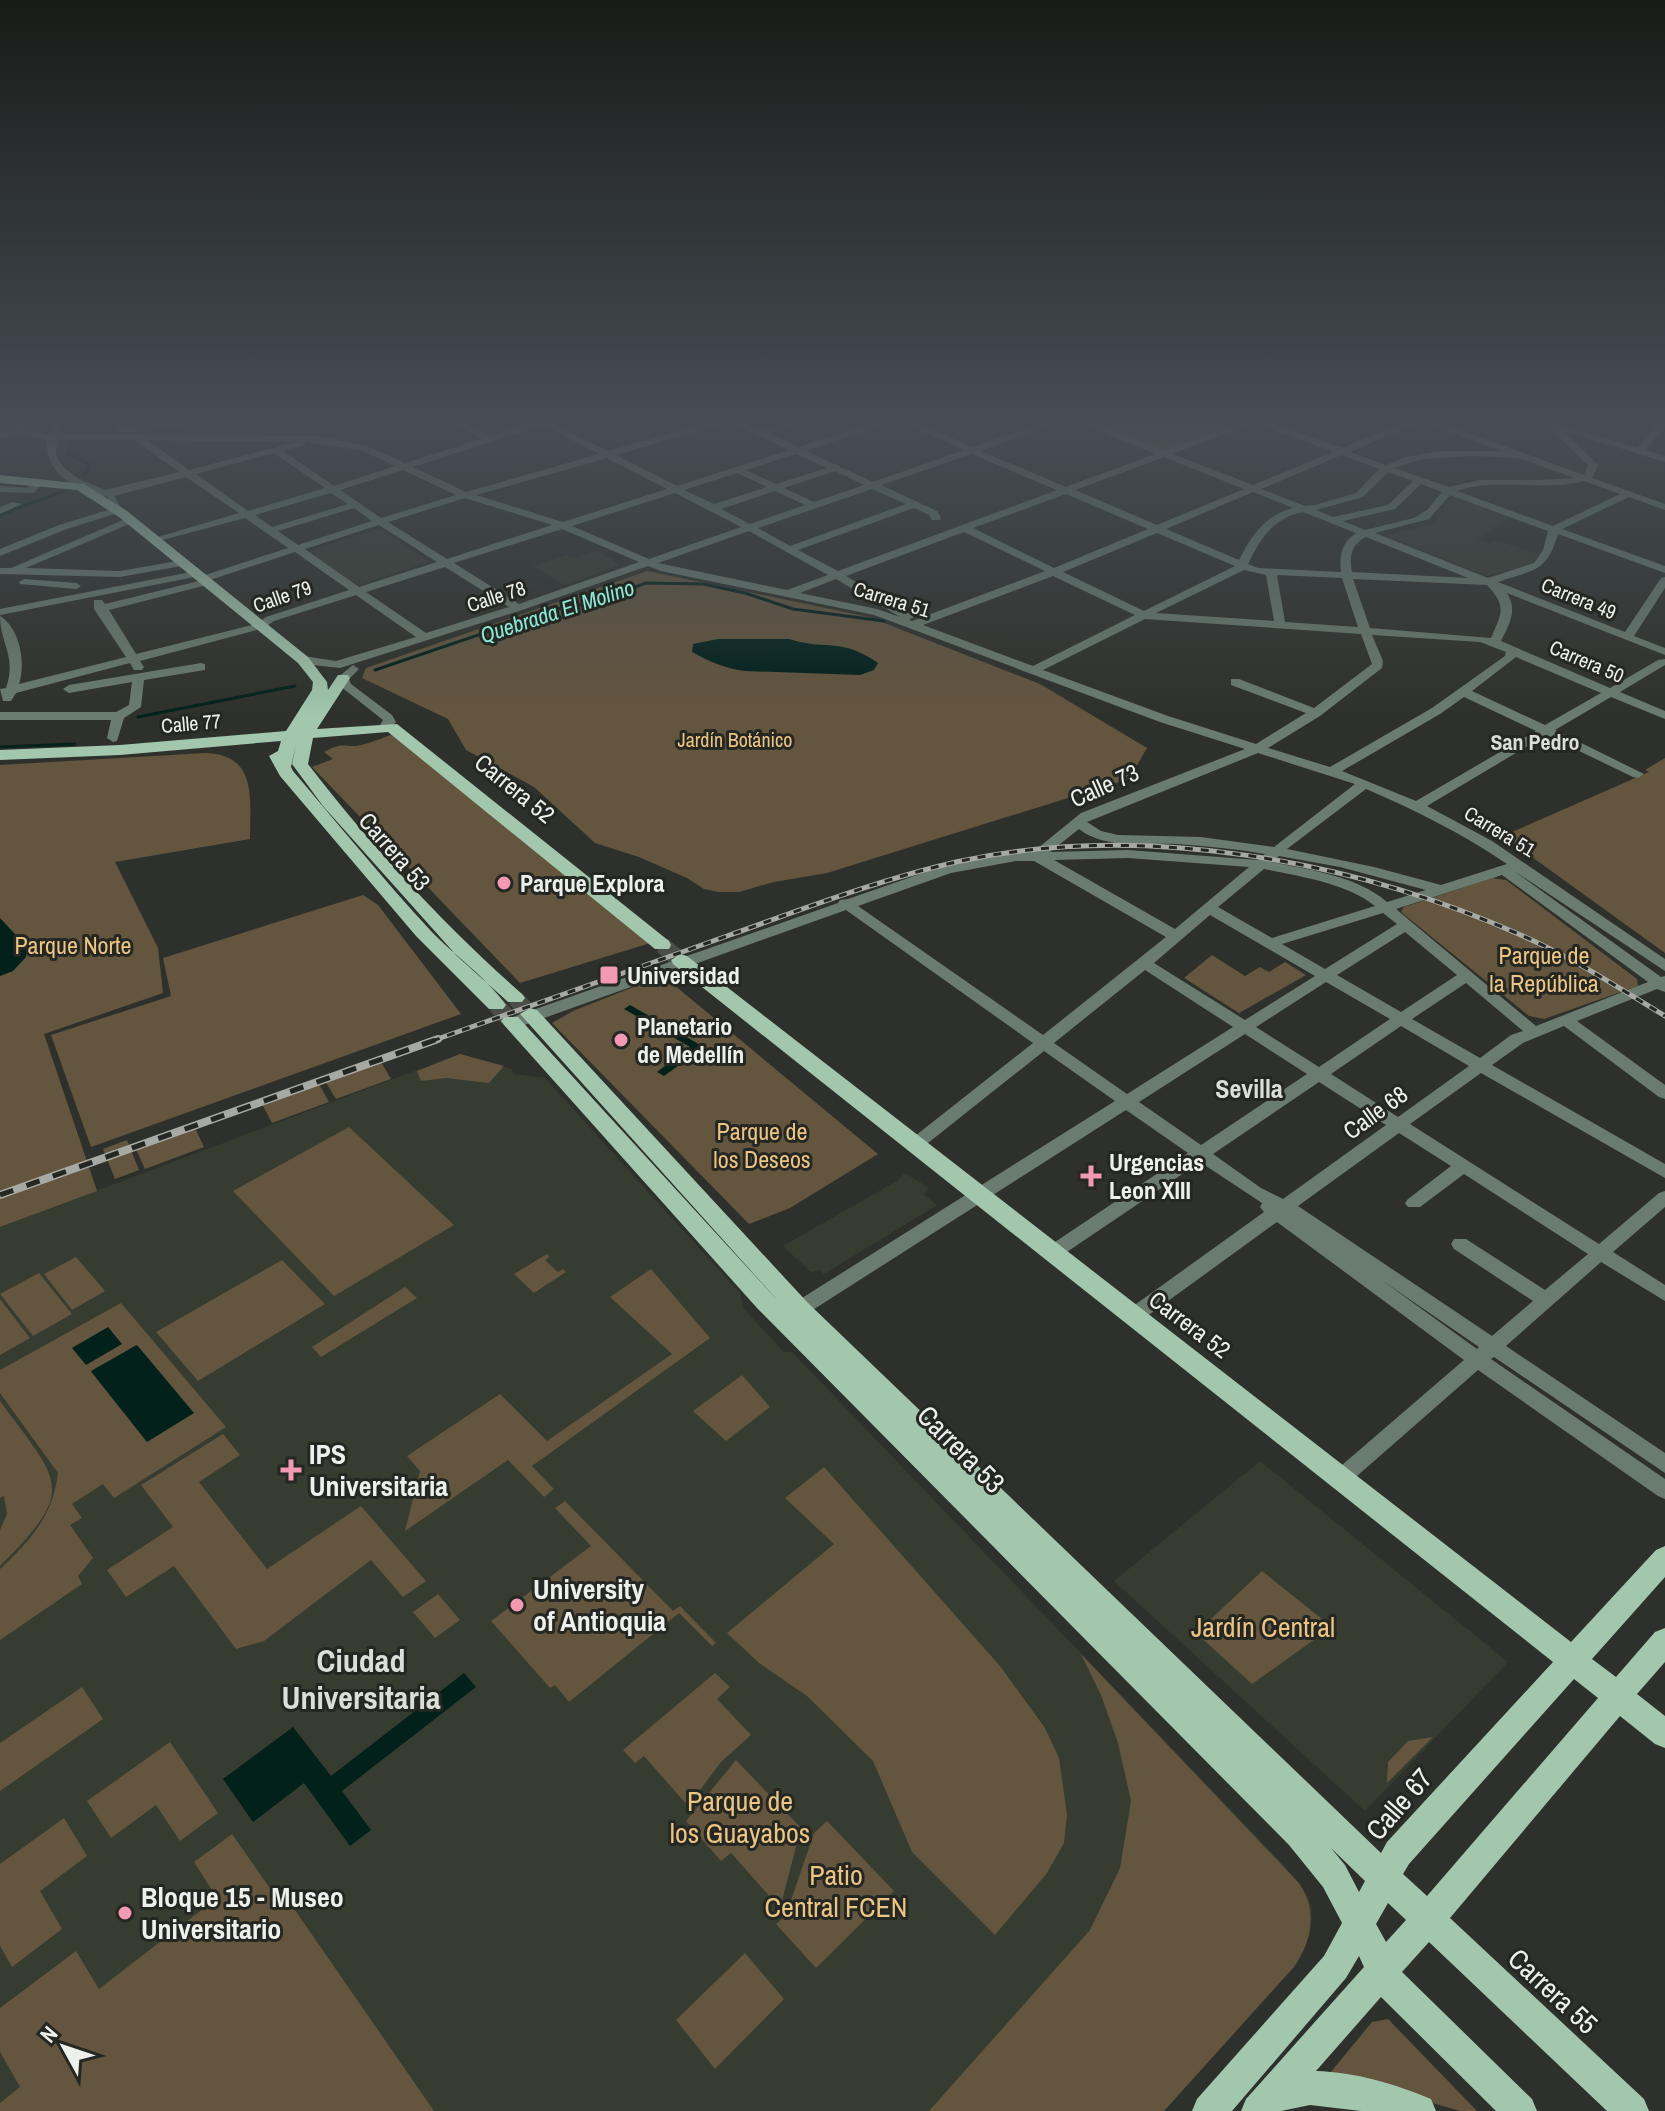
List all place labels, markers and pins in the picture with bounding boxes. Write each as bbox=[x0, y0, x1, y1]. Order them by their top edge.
place label: Parque Explora bbox=[520, 867, 664, 899]
marker: Parque Explora bbox=[495, 874, 513, 892]
place label: Universidad bbox=[627, 959, 740, 991]
marker: Universidad bbox=[598, 964, 620, 986]
place label: Planetario de Medellín bbox=[637, 1010, 744, 1070]
marker: Planetario de Medellín bbox=[612, 1031, 630, 1049]
place label: Urgencias Leon XIII bbox=[1109, 1146, 1204, 1206]
marker: Urgencias Leon XIII bbox=[1080, 1165, 1102, 1187]
place label: IPS Universitaria bbox=[309, 1435, 448, 1505]
marker: IPS Universitaria bbox=[280, 1459, 302, 1481]
place label: University of Antioquia bbox=[533, 1570, 666, 1640]
marker: University of Antioquia bbox=[508, 1596, 526, 1614]
place label: Bloque 15 - Museo Universitario bbox=[141, 1878, 344, 1948]
marker: Bloque 15 - Museo Universitario bbox=[116, 1904, 134, 1922]

